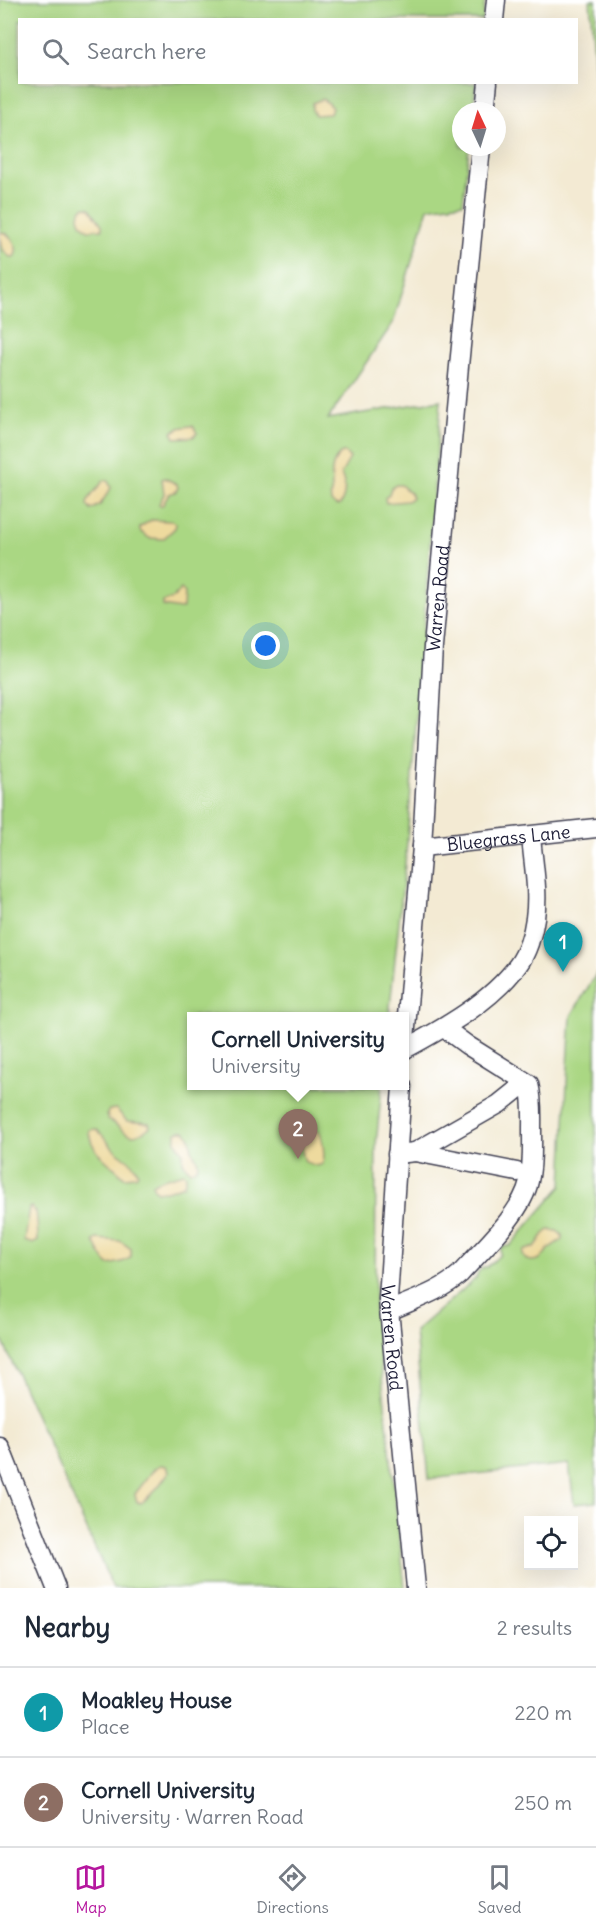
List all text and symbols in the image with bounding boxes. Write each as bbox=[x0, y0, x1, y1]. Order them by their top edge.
search box bbox=[18, 18, 578, 84]
icon: search bbox=[39, 35, 72, 68]
text: Search here bbox=[87, 37, 206, 65]
north arrow bbox=[452, 102, 506, 156]
street label: Warren Road bbox=[421, 544, 454, 653]
your location bbox=[251, 631, 280, 660]
street label: Bluegrass Lane bbox=[445, 819, 571, 856]
pin: 1 bbox=[544, 922, 582, 972]
popup bbox=[187, 1012, 409, 1090]
text: Cornell University bbox=[211, 1025, 385, 1053]
text: University bbox=[211, 1053, 301, 1078]
pin: 2 bbox=[278, 1110, 318, 1159]
street label: Warren Road bbox=[376, 1283, 408, 1392]
map controls bbox=[524, 1516, 578, 1570]
button: locate bbox=[524, 1516, 578, 1570]
text: Nearby bbox=[24, 1611, 110, 1644]
text: 2 results bbox=[497, 1615, 572, 1640]
text: Moakley House bbox=[81, 1686, 232, 1714]
text: 1 bbox=[40, 1700, 47, 1725]
text: 220 m bbox=[515, 1700, 572, 1725]
text: Place bbox=[81, 1714, 129, 1739]
text: Cornell University bbox=[81, 1776, 255, 1804]
text: 2 bbox=[38, 1790, 49, 1815]
text: 250 m bbox=[514, 1790, 572, 1815]
text: University · Warren Road bbox=[81, 1804, 304, 1829]
tab: Map bbox=[74, 1861, 107, 1917]
tab: Directions bbox=[256, 1861, 329, 1917]
tab: Saved bbox=[478, 1861, 522, 1917]

